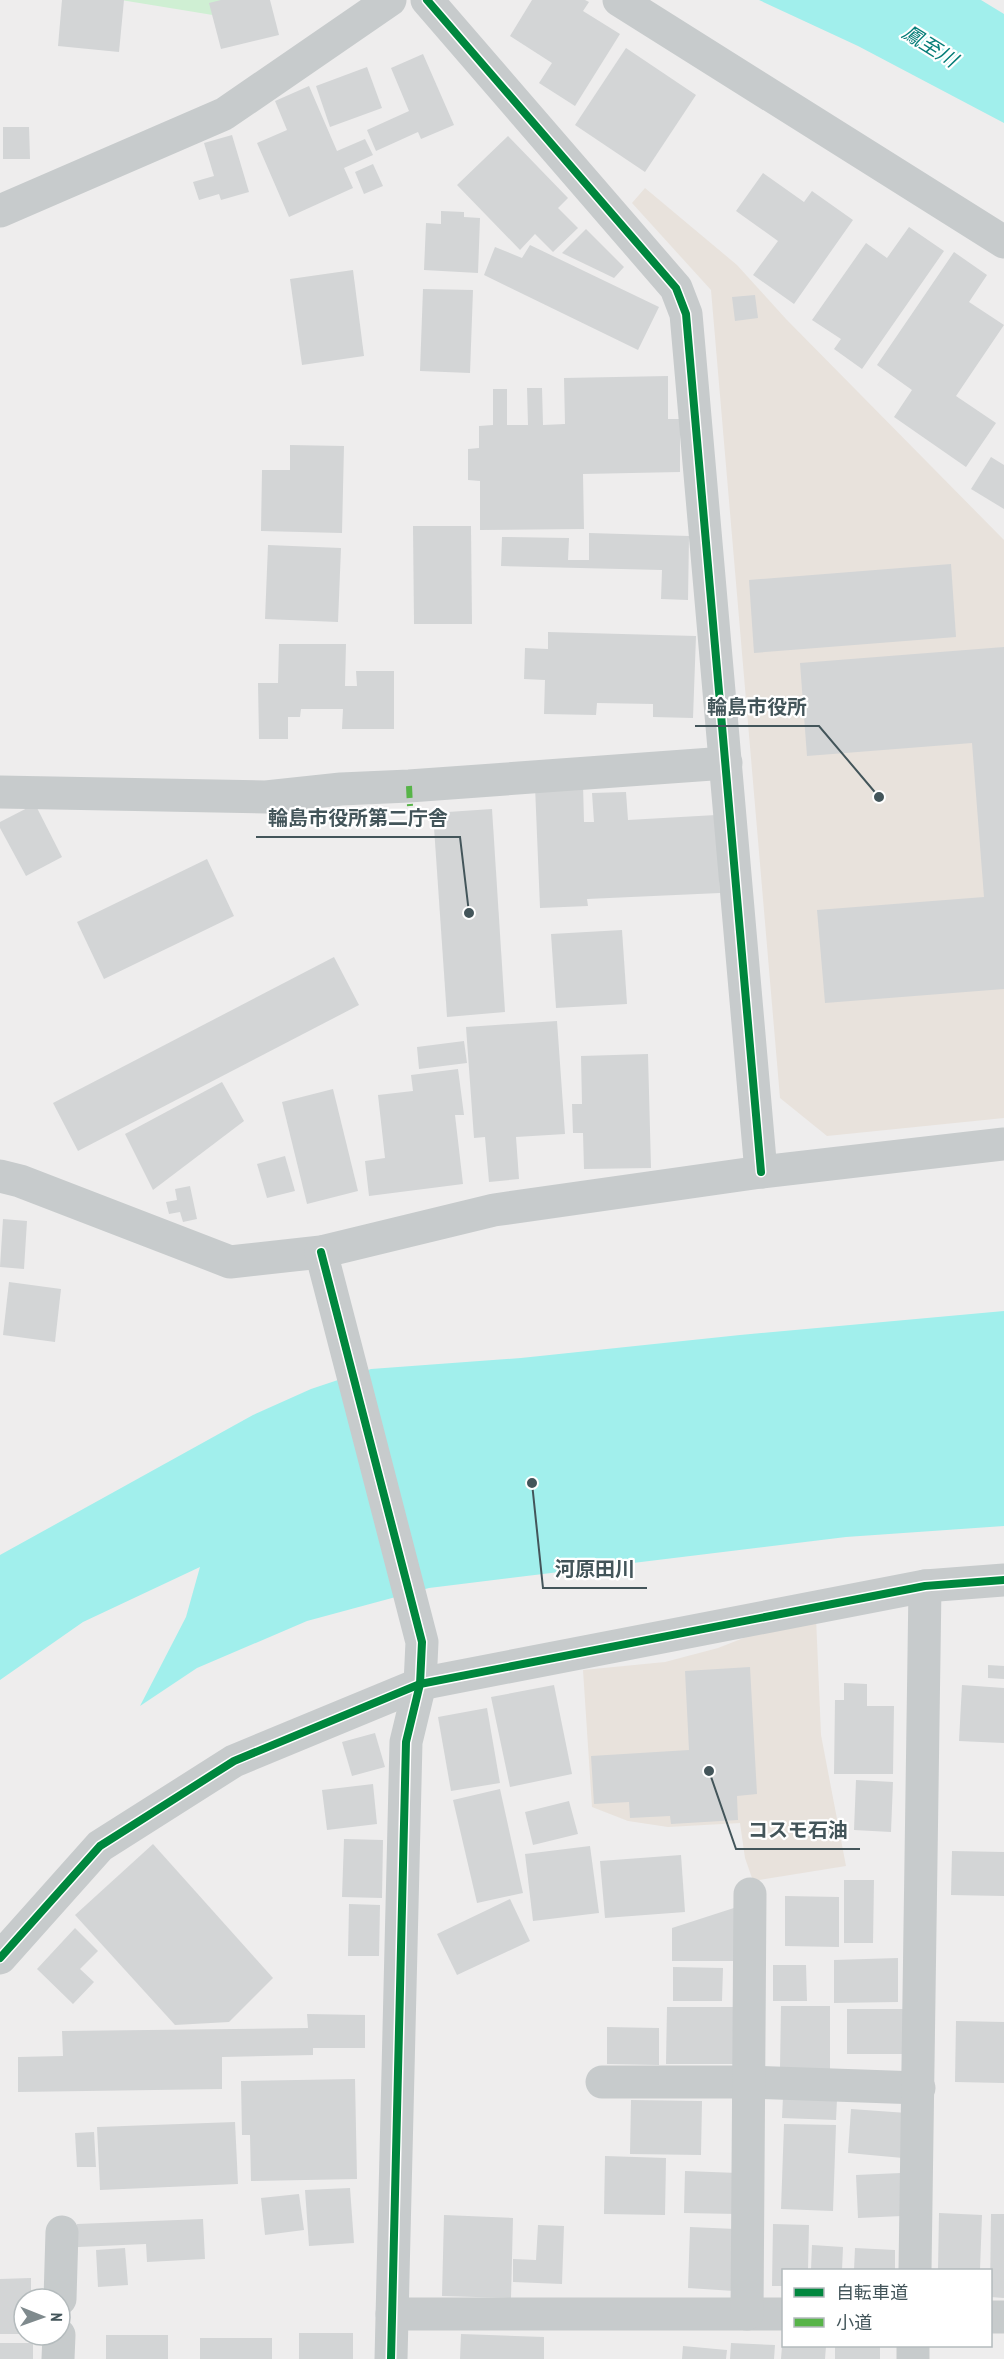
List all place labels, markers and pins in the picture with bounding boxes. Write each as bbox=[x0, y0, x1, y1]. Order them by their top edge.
callout: 輪島市役所 bbox=[695, 688, 819, 726]
callout: 輪島市役所第二庁舎 bbox=[256, 799, 460, 837]
callout: 河原田川 bbox=[543, 1550, 647, 1588]
callout: コスモ石油 bbox=[736, 1811, 860, 1849]

